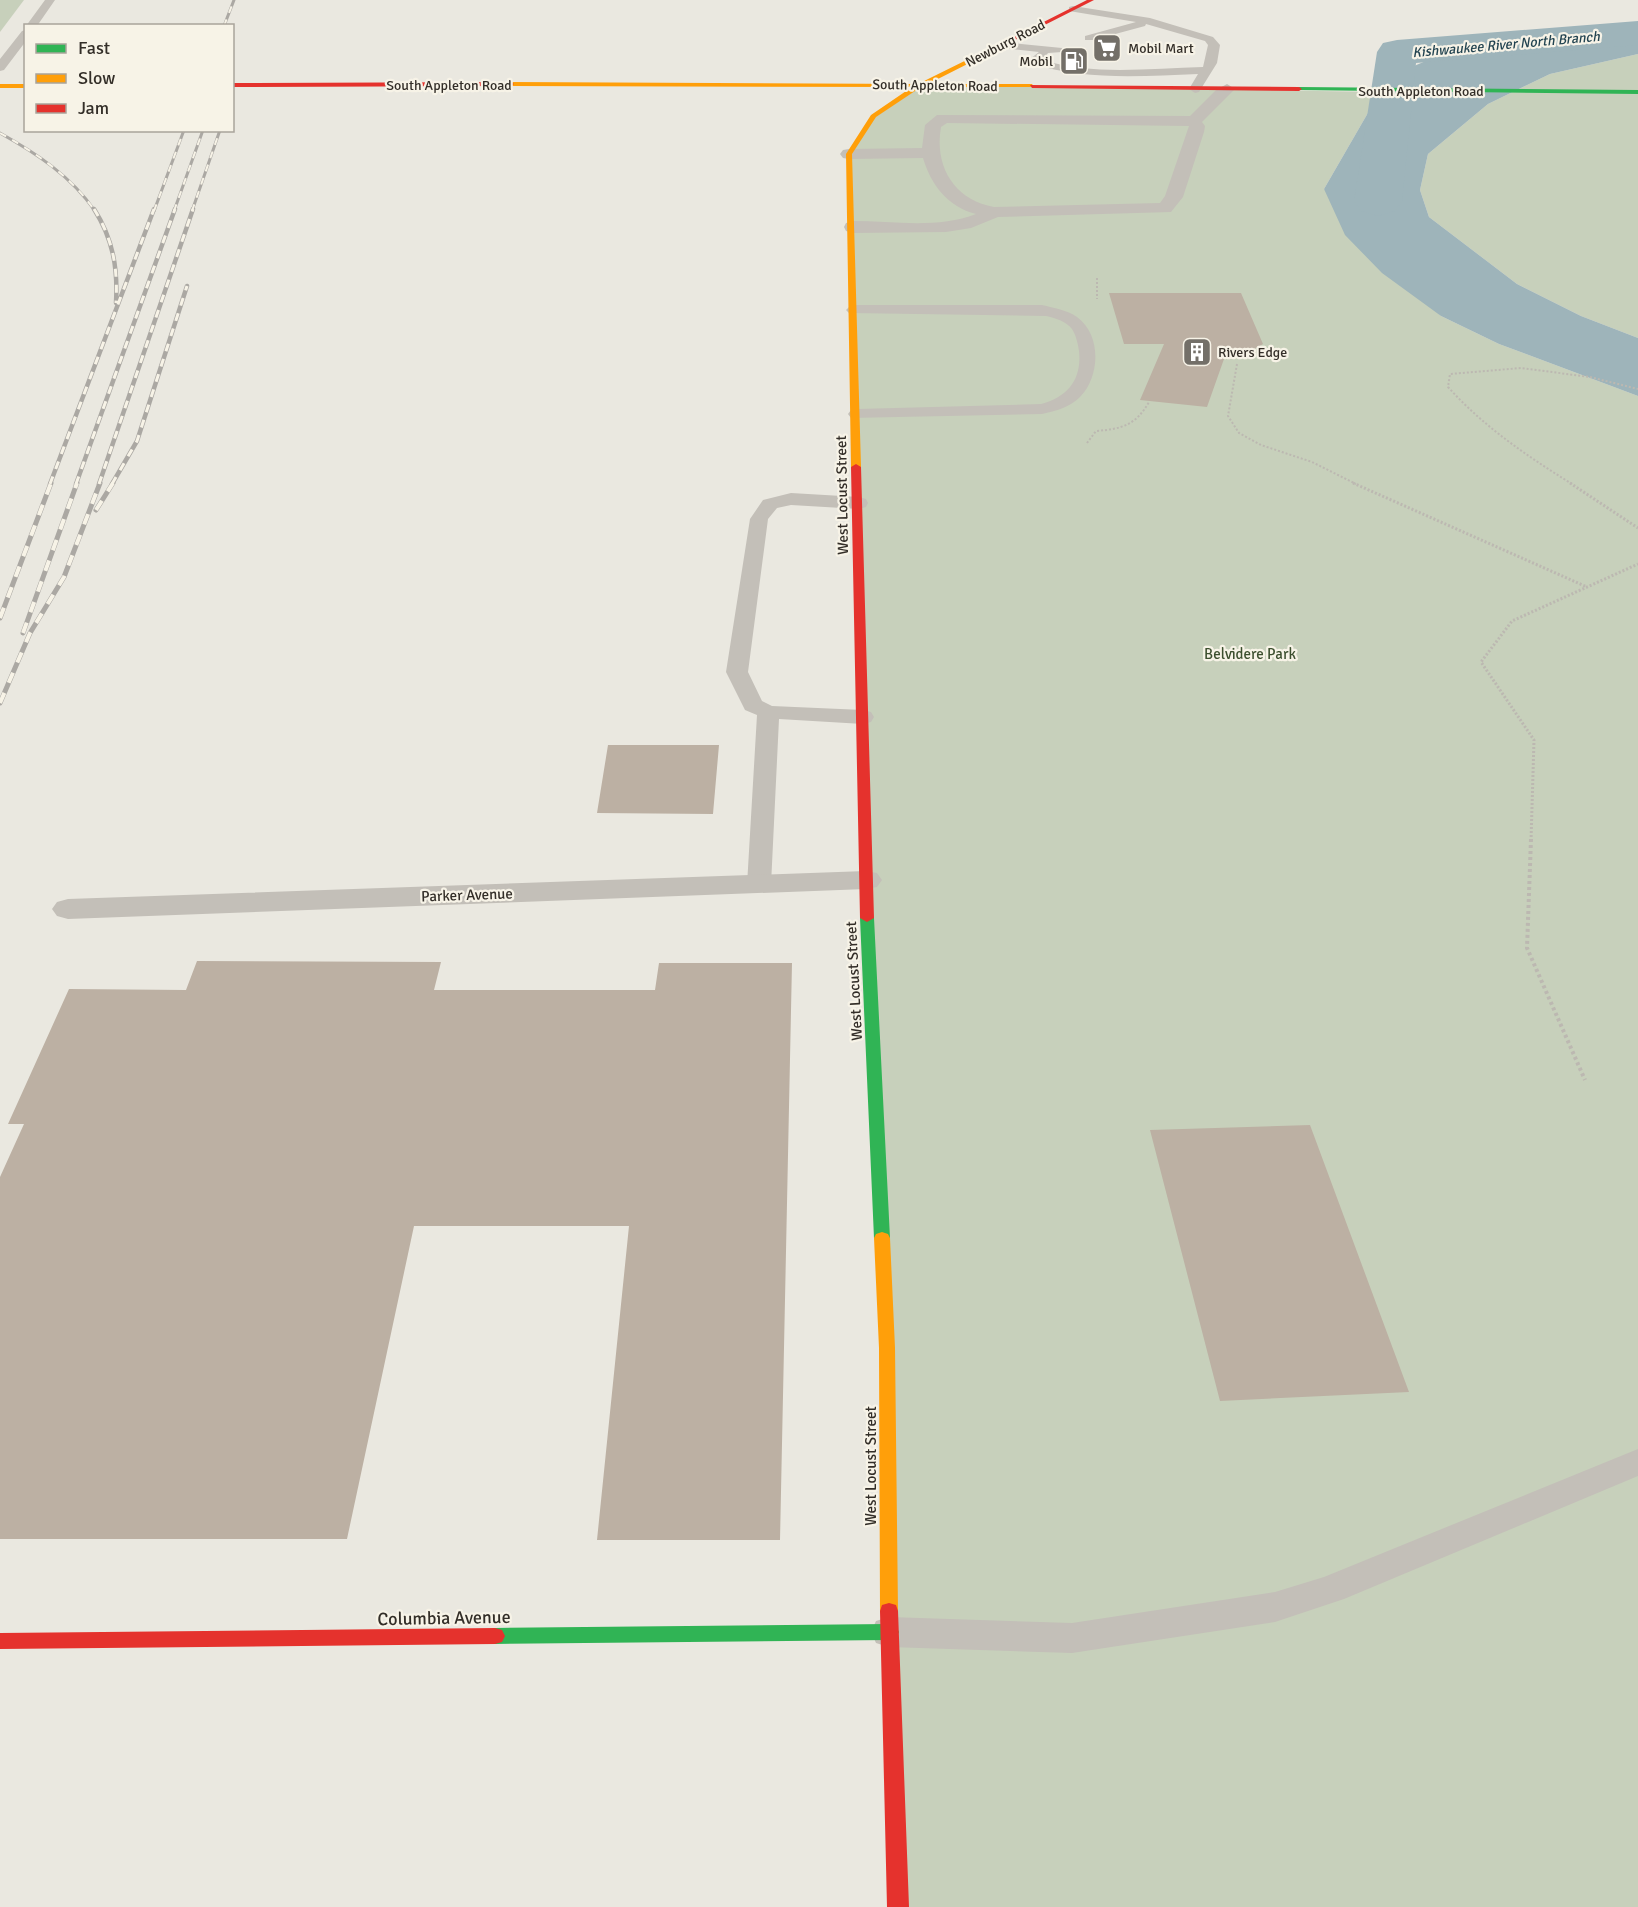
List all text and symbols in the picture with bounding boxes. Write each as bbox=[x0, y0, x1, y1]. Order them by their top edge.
street label: Newburg Road bbox=[963, 16, 1048, 71]
legend bbox=[24, 24, 234, 132]
water label: Kishwaukee River North Branch bbox=[1412, 28, 1601, 61]
supermarket icon: Mobil Mart bbox=[1091, 32, 1123, 64]
text: Fast bbox=[78, 37, 110, 59]
place label: Mobil Mart bbox=[1128, 40, 1194, 57]
fuel station icon: Mobil bbox=[1058, 45, 1090, 77]
place label: Mobil bbox=[1019, 53, 1053, 70]
text: Slow bbox=[78, 67, 115, 89]
street label: South Appleton Road bbox=[872, 76, 998, 95]
street label: South Appleton Road bbox=[386, 77, 512, 94]
street label: South Appleton Road bbox=[1358, 83, 1484, 100]
text: Jam bbox=[78, 97, 109, 119]
building icon: Rivers Edge bbox=[1181, 336, 1213, 368]
place label: Rivers Edge bbox=[1218, 344, 1287, 361]
street label: West Locust Street bbox=[832, 435, 852, 555]
park label: Belvidere Park bbox=[1204, 645, 1296, 663]
street label: Parker Avenue bbox=[421, 884, 513, 906]
street label: West Locust Street bbox=[842, 921, 866, 1041]
street label: West Locust Street bbox=[862, 1406, 880, 1526]
street label: Columbia Avenue bbox=[377, 1606, 511, 1630]

